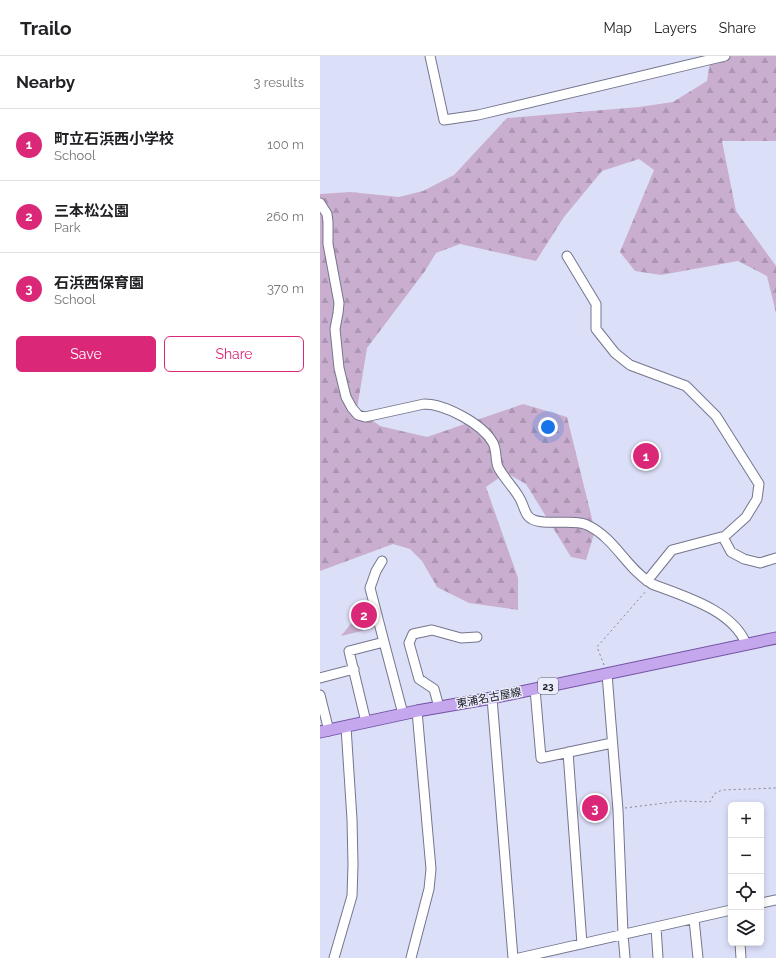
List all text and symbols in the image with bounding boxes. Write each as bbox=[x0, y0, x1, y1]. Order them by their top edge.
text: Trailo bbox=[20, 17, 71, 39]
text: Map bbox=[604, 20, 632, 36]
text: Layers bbox=[654, 20, 697, 36]
text: Share bbox=[719, 20, 756, 36]
text: Nearby bbox=[16, 72, 75, 92]
text: 3 results bbox=[254, 75, 304, 90]
text: 町立石浜西小学校 bbox=[54, 130, 174, 148]
text: 1 bbox=[26, 137, 32, 152]
text: 100 m bbox=[267, 137, 304, 152]
text: School bbox=[54, 148, 96, 163]
text: 三本松公園 bbox=[54, 202, 129, 220]
text: 2 bbox=[25, 209, 33, 224]
text: 260 m bbox=[266, 209, 304, 224]
text: Park bbox=[54, 220, 81, 235]
text: 石浜西保育園 bbox=[54, 274, 144, 292]
text: 3 bbox=[25, 281, 33, 296]
text: 370 m bbox=[267, 281, 304, 296]
text: School bbox=[54, 292, 96, 307]
button: Save bbox=[16, 336, 156, 372]
button: Share bbox=[164, 336, 304, 372]
your location bbox=[538, 417, 558, 437]
pin: 1 bbox=[633, 441, 659, 471]
pin: 2 bbox=[351, 600, 377, 630]
road number: 23 bbox=[538, 678, 558, 694]
street label: 東浦名古屋線 bbox=[455, 685, 523, 711]
pin: 3 bbox=[582, 793, 608, 823]
map controls bbox=[728, 802, 764, 946]
button: + bbox=[728, 802, 764, 838]
button: − bbox=[728, 838, 764, 874]
button: locate bbox=[728, 874, 764, 910]
button: layers bbox=[728, 910, 764, 946]

